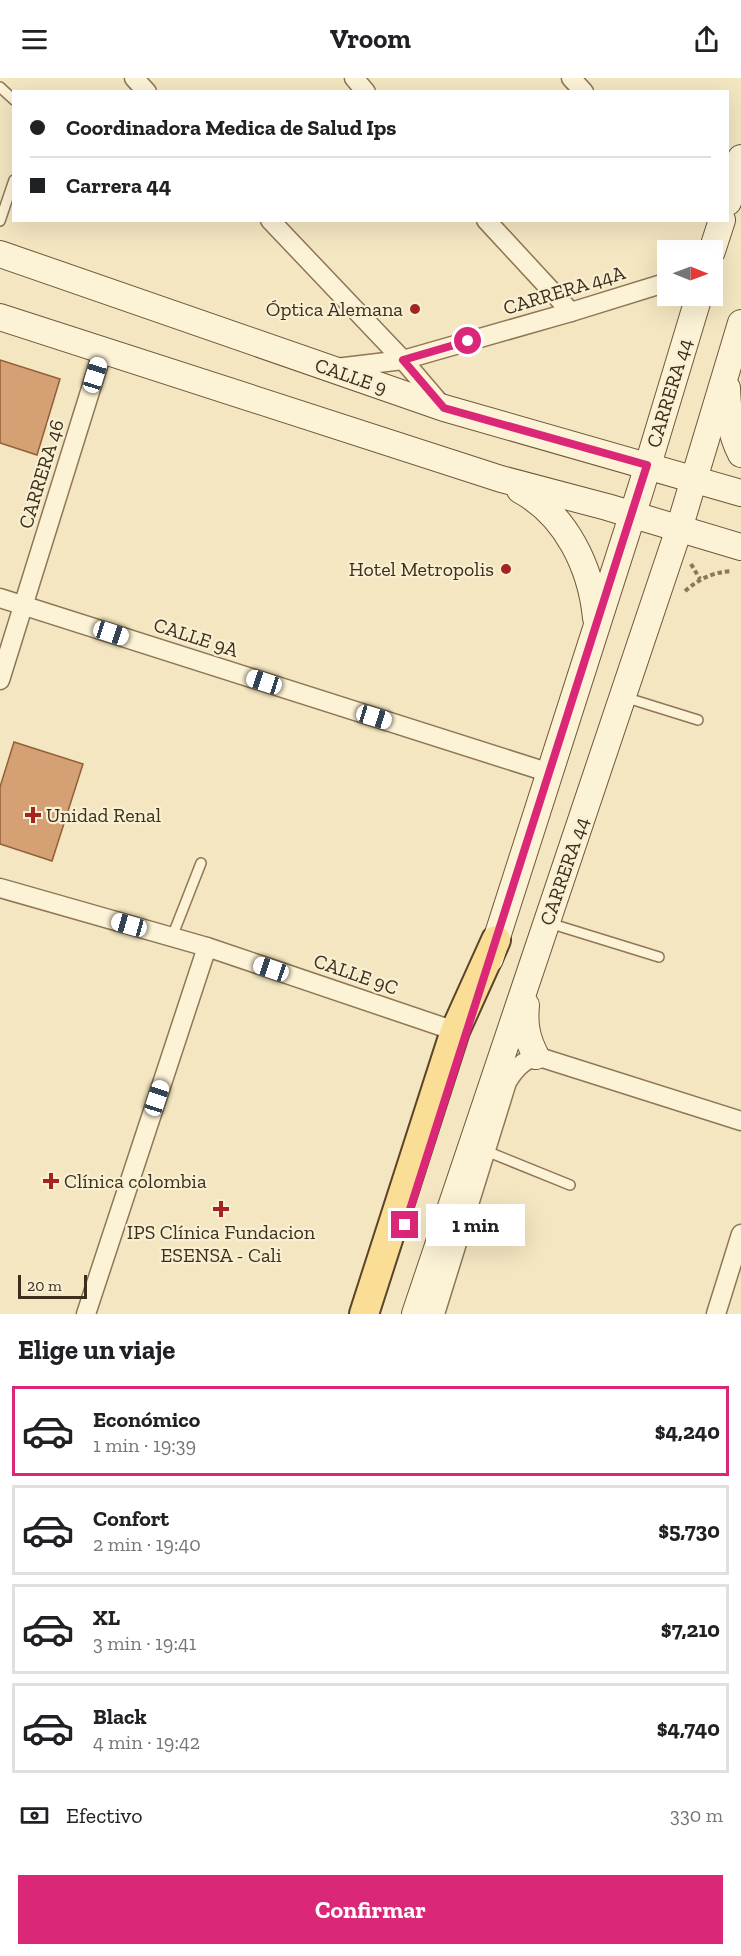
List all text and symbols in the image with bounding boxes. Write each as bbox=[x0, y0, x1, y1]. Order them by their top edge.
icon: menu bbox=[18, 23, 51, 56]
text: Vroom bbox=[330, 23, 411, 55]
icon: share bbox=[690, 23, 723, 56]
text: Coordinadora Medica de Salud Ips bbox=[66, 114, 396, 141]
text: Carrera 44 bbox=[66, 172, 171, 199]
north arrow bbox=[657, 240, 723, 306]
map controls bbox=[657, 240, 723, 306]
street label: CARRERA 44A bbox=[500, 260, 629, 320]
place label: Óptica Alemana bbox=[266, 297, 403, 321]
marker: Óptica Alemana bbox=[408, 302, 422, 316]
route start bbox=[454, 327, 481, 354]
street label: CARRERA 44 bbox=[641, 335, 697, 451]
street label: CALLE 9 bbox=[312, 353, 390, 399]
car bbox=[81, 355, 109, 395]
street label: CARRERA 46 bbox=[13, 417, 69, 531]
place label: Hotel Metropolis bbox=[349, 557, 494, 581]
marker: Hotel Metropolis bbox=[499, 562, 513, 576]
street label: CALLE 9A bbox=[151, 612, 242, 662]
car bbox=[91, 619, 131, 647]
car bbox=[244, 668, 284, 696]
car bbox=[354, 703, 394, 731]
place label: Unidad Renal bbox=[46, 803, 161, 827]
marker: Unidad Renal bbox=[24, 806, 42, 824]
street label: CARRERA 44 bbox=[534, 813, 594, 928]
car bbox=[109, 911, 149, 939]
street label: CALLE 9C bbox=[311, 948, 401, 1000]
car bbox=[251, 955, 291, 983]
car bbox=[143, 1078, 171, 1118]
place label: Clínica colombia bbox=[64, 1169, 207, 1193]
marker: Clínica colombia bbox=[42, 1172, 60, 1190]
marker: IPS Clínica Fundacion ESENSA - Cali bbox=[212, 1200, 230, 1218]
callout: 1 min bbox=[426, 1204, 525, 1246]
route end bbox=[391, 1211, 418, 1238]
text: 1 min bbox=[452, 1213, 499, 1237]
place label: IPS Clínica Fundacion ESENSA - Cali bbox=[127, 1220, 316, 1267]
scale bar bbox=[18, 1272, 87, 1300]
text: 20 m bbox=[27, 1276, 62, 1295]
text: Elige un viaje bbox=[18, 1334, 175, 1366]
icon: car bbox=[21, 1404, 75, 1458]
text: Económico bbox=[93, 1406, 200, 1433]
text: $4,240 bbox=[655, 1418, 720, 1445]
text: 1 min · 19:39 bbox=[93, 1433, 196, 1457]
icon: car bbox=[21, 1503, 75, 1557]
text: Confort bbox=[93, 1505, 169, 1532]
text: $5,730 bbox=[658, 1517, 720, 1544]
text: 2 min · 19:40 bbox=[93, 1532, 201, 1556]
icon: car bbox=[21, 1602, 75, 1656]
text: XL bbox=[93, 1604, 120, 1631]
text: $7,210 bbox=[661, 1616, 720, 1643]
text: 3 min · 19:41 bbox=[93, 1631, 196, 1655]
icon: car bbox=[21, 1701, 75, 1755]
text: Black bbox=[93, 1703, 147, 1730]
text: $4,740 bbox=[657, 1715, 720, 1742]
text: 4 min · 19:42 bbox=[93, 1730, 200, 1754]
icon: cash bbox=[18, 1799, 51, 1832]
text: Efectivo bbox=[66, 1802, 142, 1829]
text: 330 m bbox=[670, 1803, 723, 1827]
button: Confirmar bbox=[18, 1875, 723, 1944]

